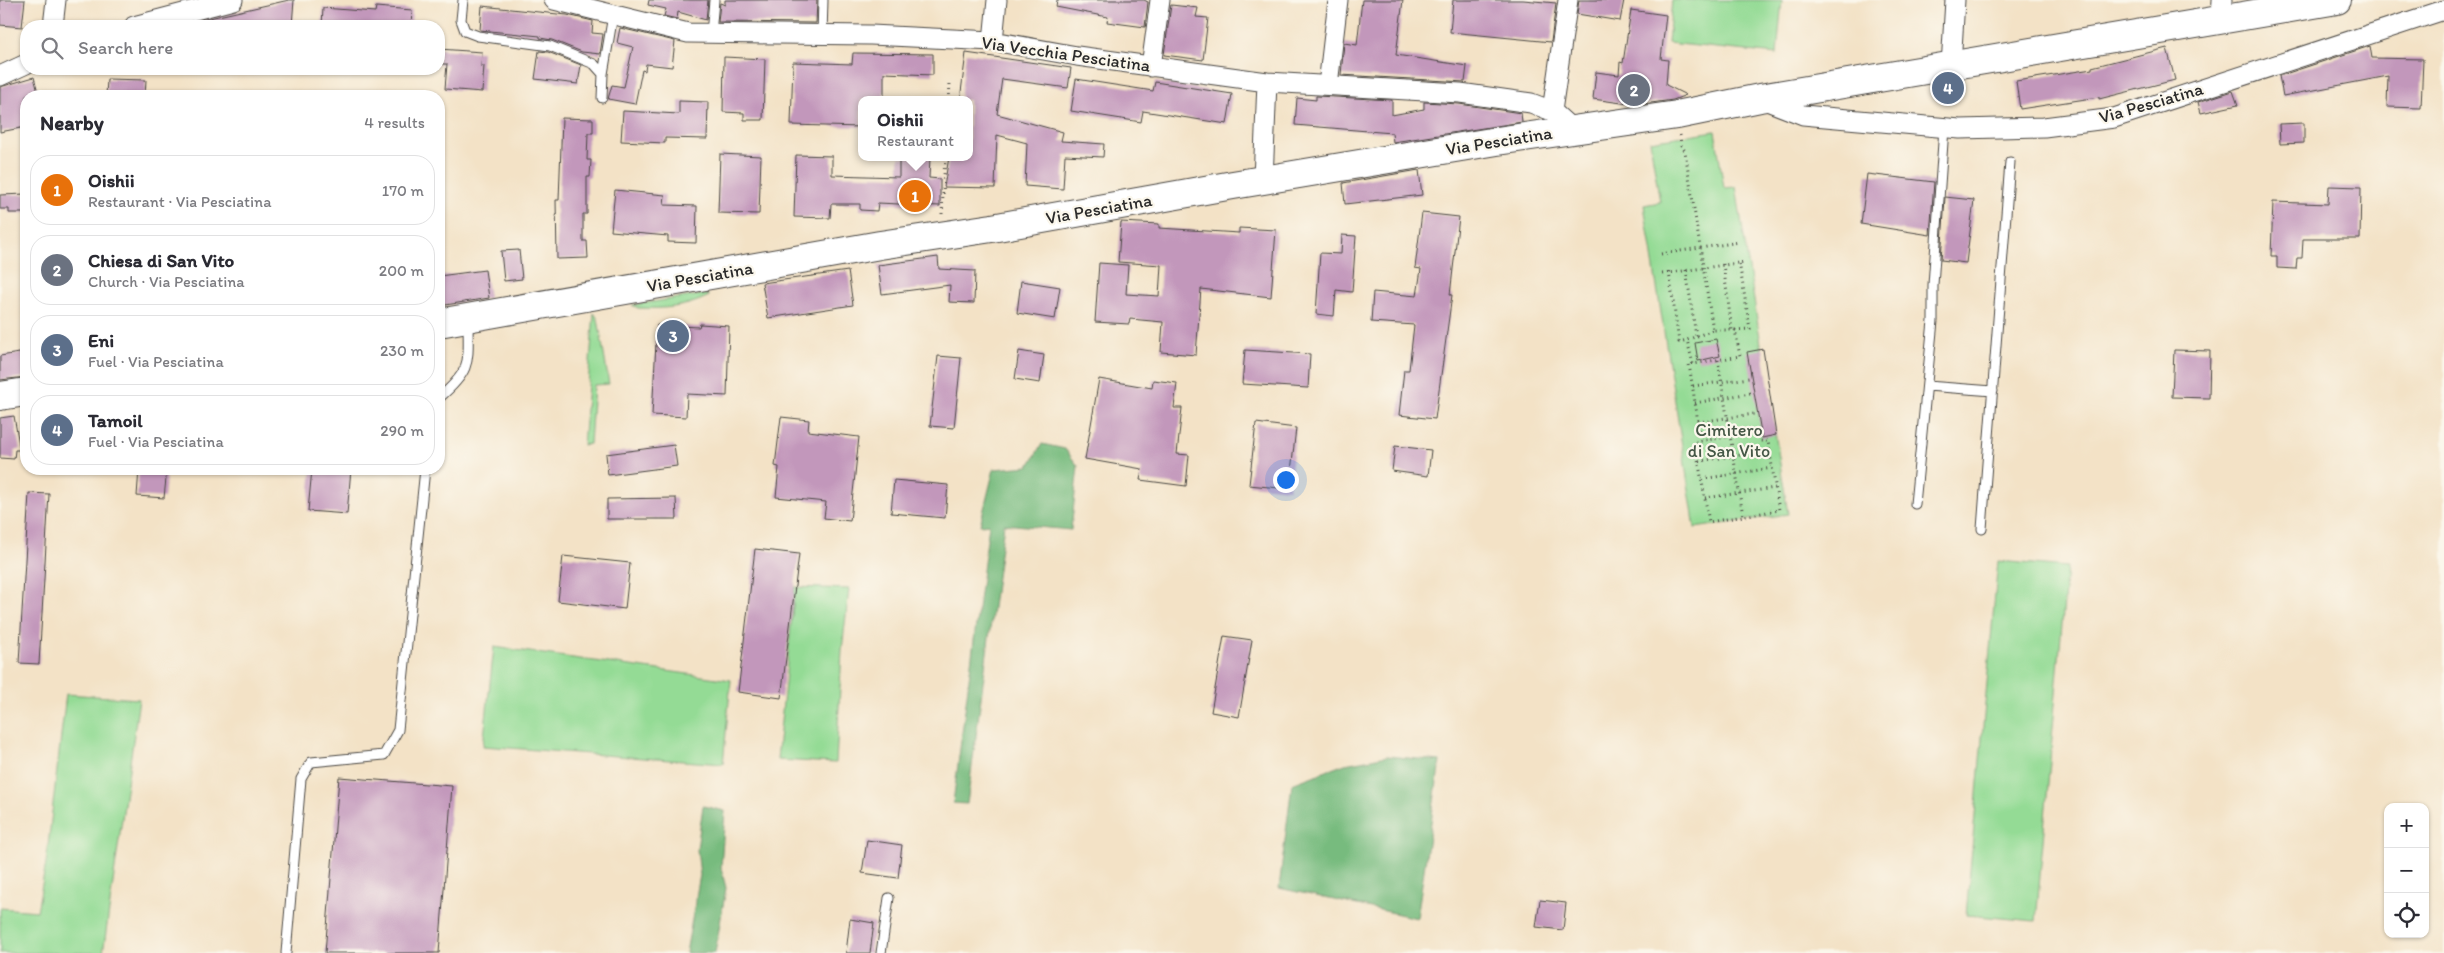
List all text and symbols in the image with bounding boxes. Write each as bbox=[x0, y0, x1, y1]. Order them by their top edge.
search box bbox=[20, 20, 445, 75]
street label: Via Vecchia Pesciatina bbox=[980, 31, 1153, 77]
icon: search bbox=[38, 34, 66, 62]
text: Search here bbox=[78, 36, 173, 59]
pin: 4 bbox=[1932, 69, 1964, 107]
pin: 2 bbox=[1618, 71, 1650, 109]
street label: Via Pesciatina bbox=[2096, 77, 2206, 128]
popup bbox=[858, 96, 973, 161]
text: Oishii bbox=[877, 108, 924, 131]
text: Nearby bbox=[40, 110, 104, 135]
text: 4 results bbox=[364, 113, 425, 132]
street label: Via Pesciatina bbox=[1444, 122, 1554, 160]
text: Restaurant bbox=[877, 131, 954, 150]
text: Oishii bbox=[88, 169, 135, 192]
pin: 1 bbox=[899, 177, 931, 215]
text: 1 bbox=[53, 181, 61, 200]
text: 170 m bbox=[382, 181, 424, 200]
street label: Via Pesciatina bbox=[1044, 189, 1155, 229]
text: Restaurant · Via Pesciatina bbox=[88, 192, 272, 211]
text: Chiesa di San Vito bbox=[88, 249, 234, 272]
street label: Via Pesciatina bbox=[645, 257, 756, 297]
text: 2 bbox=[53, 261, 61, 280]
text: 200 m bbox=[379, 261, 424, 280]
text: Church · Via Pesciatina bbox=[88, 272, 245, 291]
pin: 3 bbox=[657, 317, 689, 355]
text: Eni bbox=[88, 329, 114, 352]
text: 3 bbox=[53, 341, 61, 360]
text: 230 m bbox=[380, 341, 424, 360]
text: Fuel · Via Pesciatina bbox=[88, 352, 224, 371]
text: Tamoil bbox=[88, 409, 143, 432]
park label: Cimitero di San Vito bbox=[1688, 419, 1770, 462]
text: 4 bbox=[52, 421, 62, 440]
text: 290 m bbox=[380, 421, 424, 440]
text: Fuel · Via Pesciatina bbox=[88, 432, 224, 451]
your location bbox=[1273, 467, 1299, 493]
map controls bbox=[2384, 803, 2429, 938]
button: + bbox=[2384, 803, 2429, 848]
button: − bbox=[2384, 848, 2429, 893]
button: locate bbox=[2384, 893, 2429, 938]

